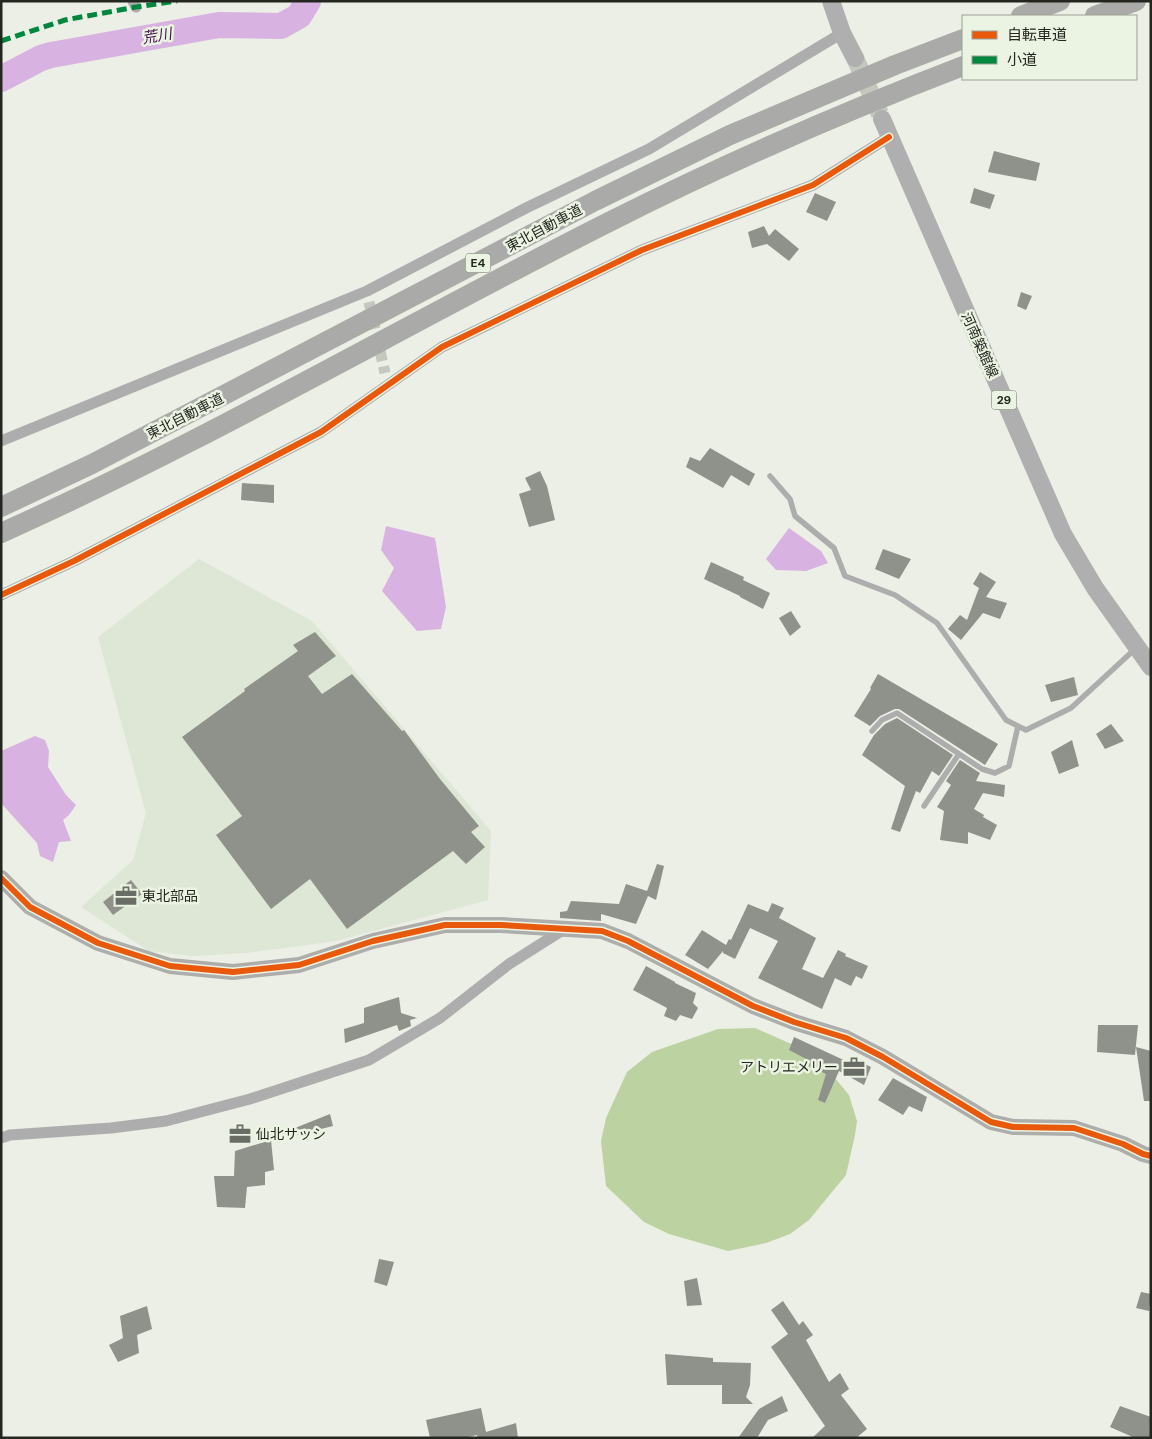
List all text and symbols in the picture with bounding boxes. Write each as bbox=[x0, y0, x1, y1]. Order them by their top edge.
legend bbox=[962, 15, 1137, 80]
water label: 荒川 bbox=[140, 23, 175, 48]
text: 自転車道 bbox=[1007, 25, 1067, 45]
text: 小道 bbox=[1007, 50, 1037, 70]
street label: 東北自動車道 bbox=[503, 200, 585, 256]
road number: E4 bbox=[466, 254, 490, 272]
street label: 河南築館線 bbox=[958, 309, 1002, 381]
street label: 東北自動車道 bbox=[143, 389, 227, 443]
road number: 29 bbox=[992, 390, 1016, 410]
office icon: 東北部品 bbox=[113, 883, 139, 909]
place label: 東北部品 bbox=[142, 887, 198, 905]
office icon: アトリエメリー bbox=[841, 1054, 867, 1080]
place label: アトリエメリー bbox=[740, 1058, 838, 1076]
office icon: 仙北サッシ bbox=[227, 1121, 253, 1147]
place label: 仙北サッシ bbox=[256, 1125, 326, 1143]

